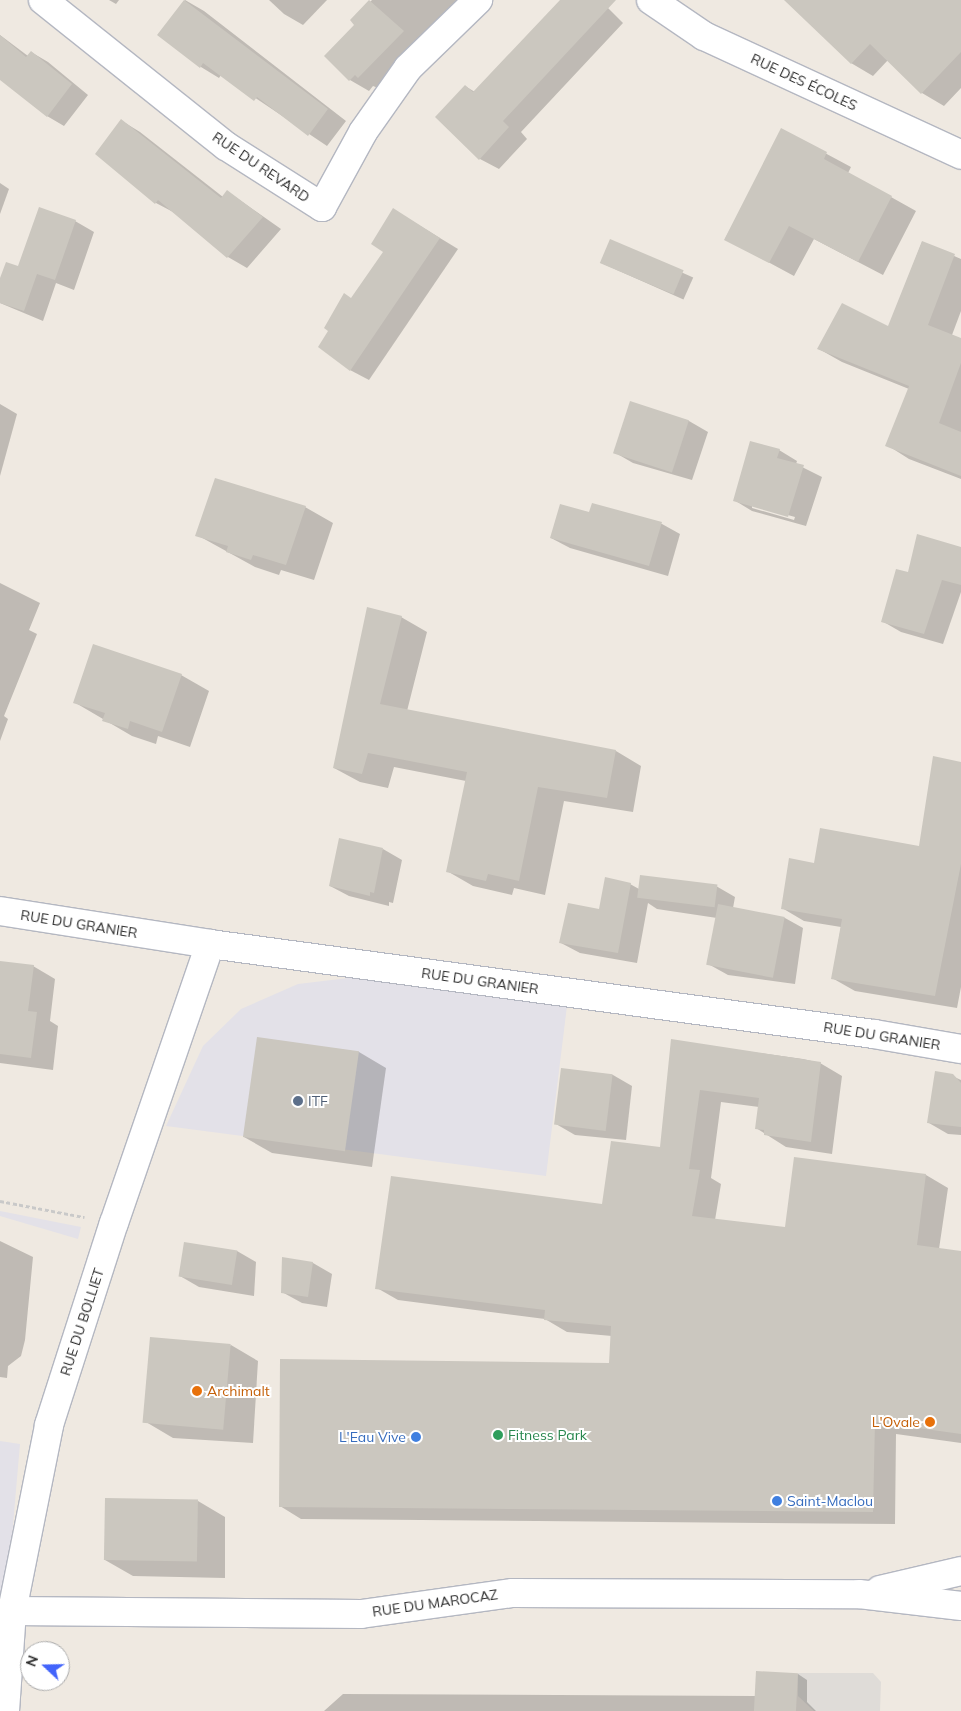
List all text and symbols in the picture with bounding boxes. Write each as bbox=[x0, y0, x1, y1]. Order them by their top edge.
street label: RUE DES ÉCOLES bbox=[748, 50, 860, 114]
street label: RUE DU REVARD bbox=[209, 128, 313, 206]
street label: RUE DU GRANIER bbox=[19, 906, 139, 942]
street label: RUE DU GRANIER bbox=[420, 964, 540, 998]
street label: RUE DU GRANIER bbox=[822, 1018, 942, 1054]
place label: ITF bbox=[308, 1093, 328, 1109]
marker: ITF bbox=[292, 1095, 304, 1107]
street label: RUE DU BOLLIET bbox=[57, 1266, 107, 1378]
place label: Archimalt bbox=[207, 1383, 270, 1399]
marker: Archimalt bbox=[191, 1385, 203, 1397]
place label: L'Ovale bbox=[872, 1414, 920, 1430]
marker: L'Ovale bbox=[924, 1416, 936, 1428]
place label: Fitness Park bbox=[508, 1427, 587, 1443]
place label: L'Eau Vive bbox=[339, 1429, 406, 1445]
marker: Fitness Park bbox=[492, 1429, 504, 1441]
marker: L'Eau Vive bbox=[410, 1431, 422, 1443]
place label: Saint-Maclou bbox=[787, 1493, 873, 1509]
marker: Saint-Maclou bbox=[771, 1495, 783, 1507]
street label: RUE DU MAROCAZ bbox=[371, 1586, 499, 1620]
north arrow bbox=[20, 1641, 70, 1691]
text: N bbox=[22, 1653, 42, 1669]

